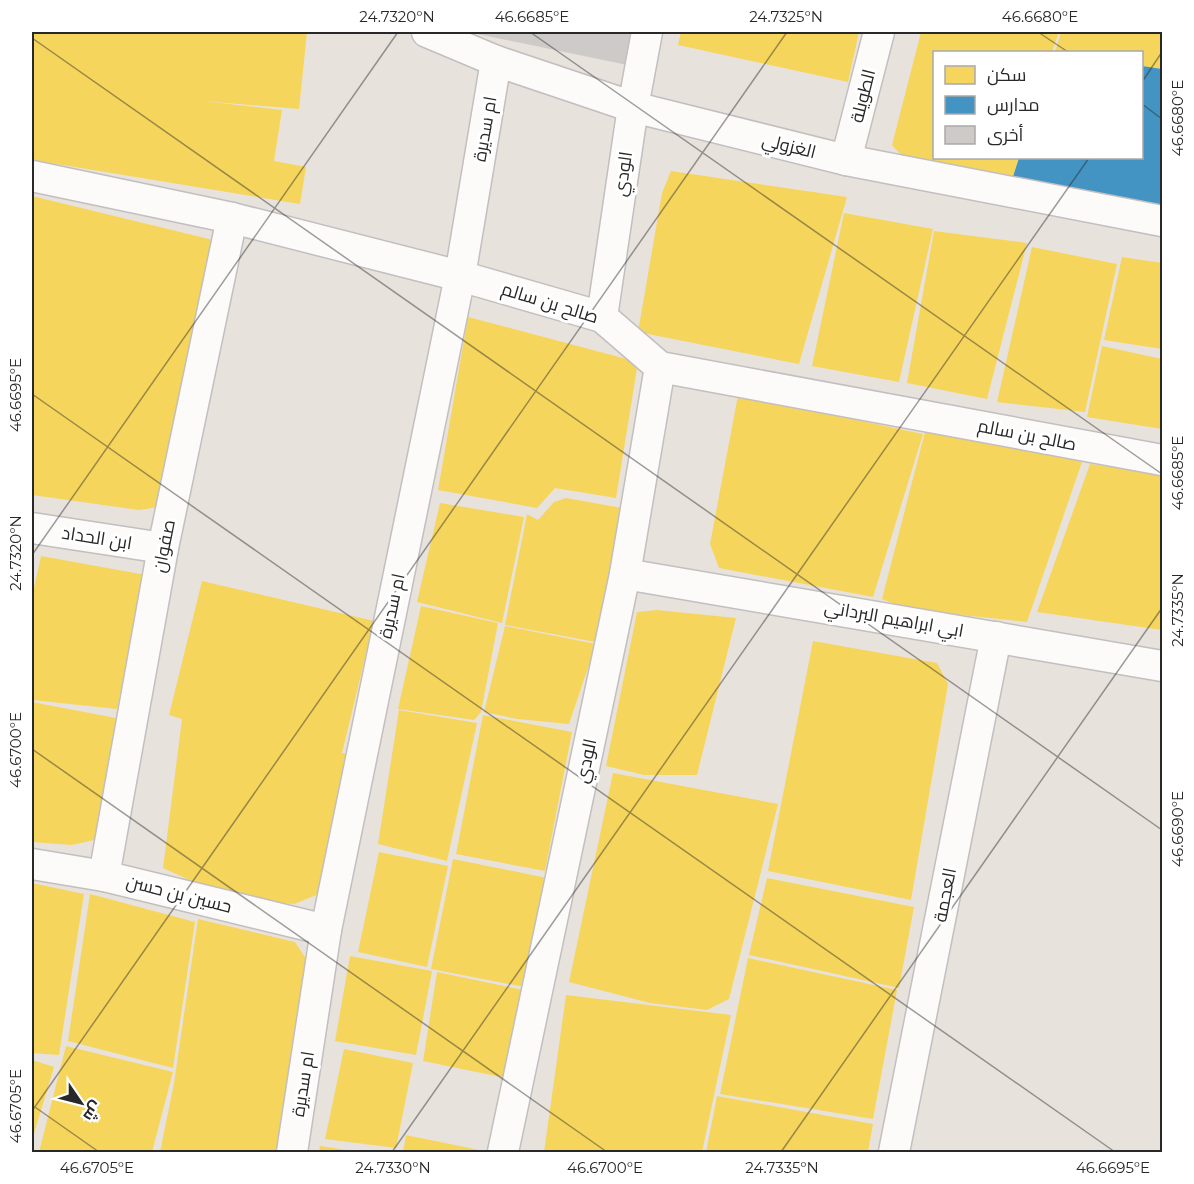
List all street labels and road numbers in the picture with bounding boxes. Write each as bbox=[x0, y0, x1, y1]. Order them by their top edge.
street label: الطويلة bbox=[846, 67, 880, 125]
street label: ام سديرة bbox=[468, 95, 503, 164]
street label: الغزولي bbox=[759, 129, 818, 166]
street label: الودي bbox=[609, 150, 640, 198]
street label: صالح بن سالم bbox=[499, 278, 601, 329]
street label: صالح بن سالم bbox=[976, 415, 1078, 456]
street label: صفوان bbox=[148, 518, 180, 574]
street label: ابن الحداد bbox=[60, 522, 134, 554]
street label: ام سديرة bbox=[374, 571, 411, 641]
street label: ابي ابراهيم البرداني bbox=[822, 596, 965, 645]
street label: الودي bbox=[571, 737, 604, 786]
street label: العجمة bbox=[929, 866, 961, 924]
street label: حسين بن حسن bbox=[124, 870, 234, 918]
street label: ام سديرة bbox=[287, 1050, 320, 1119]

